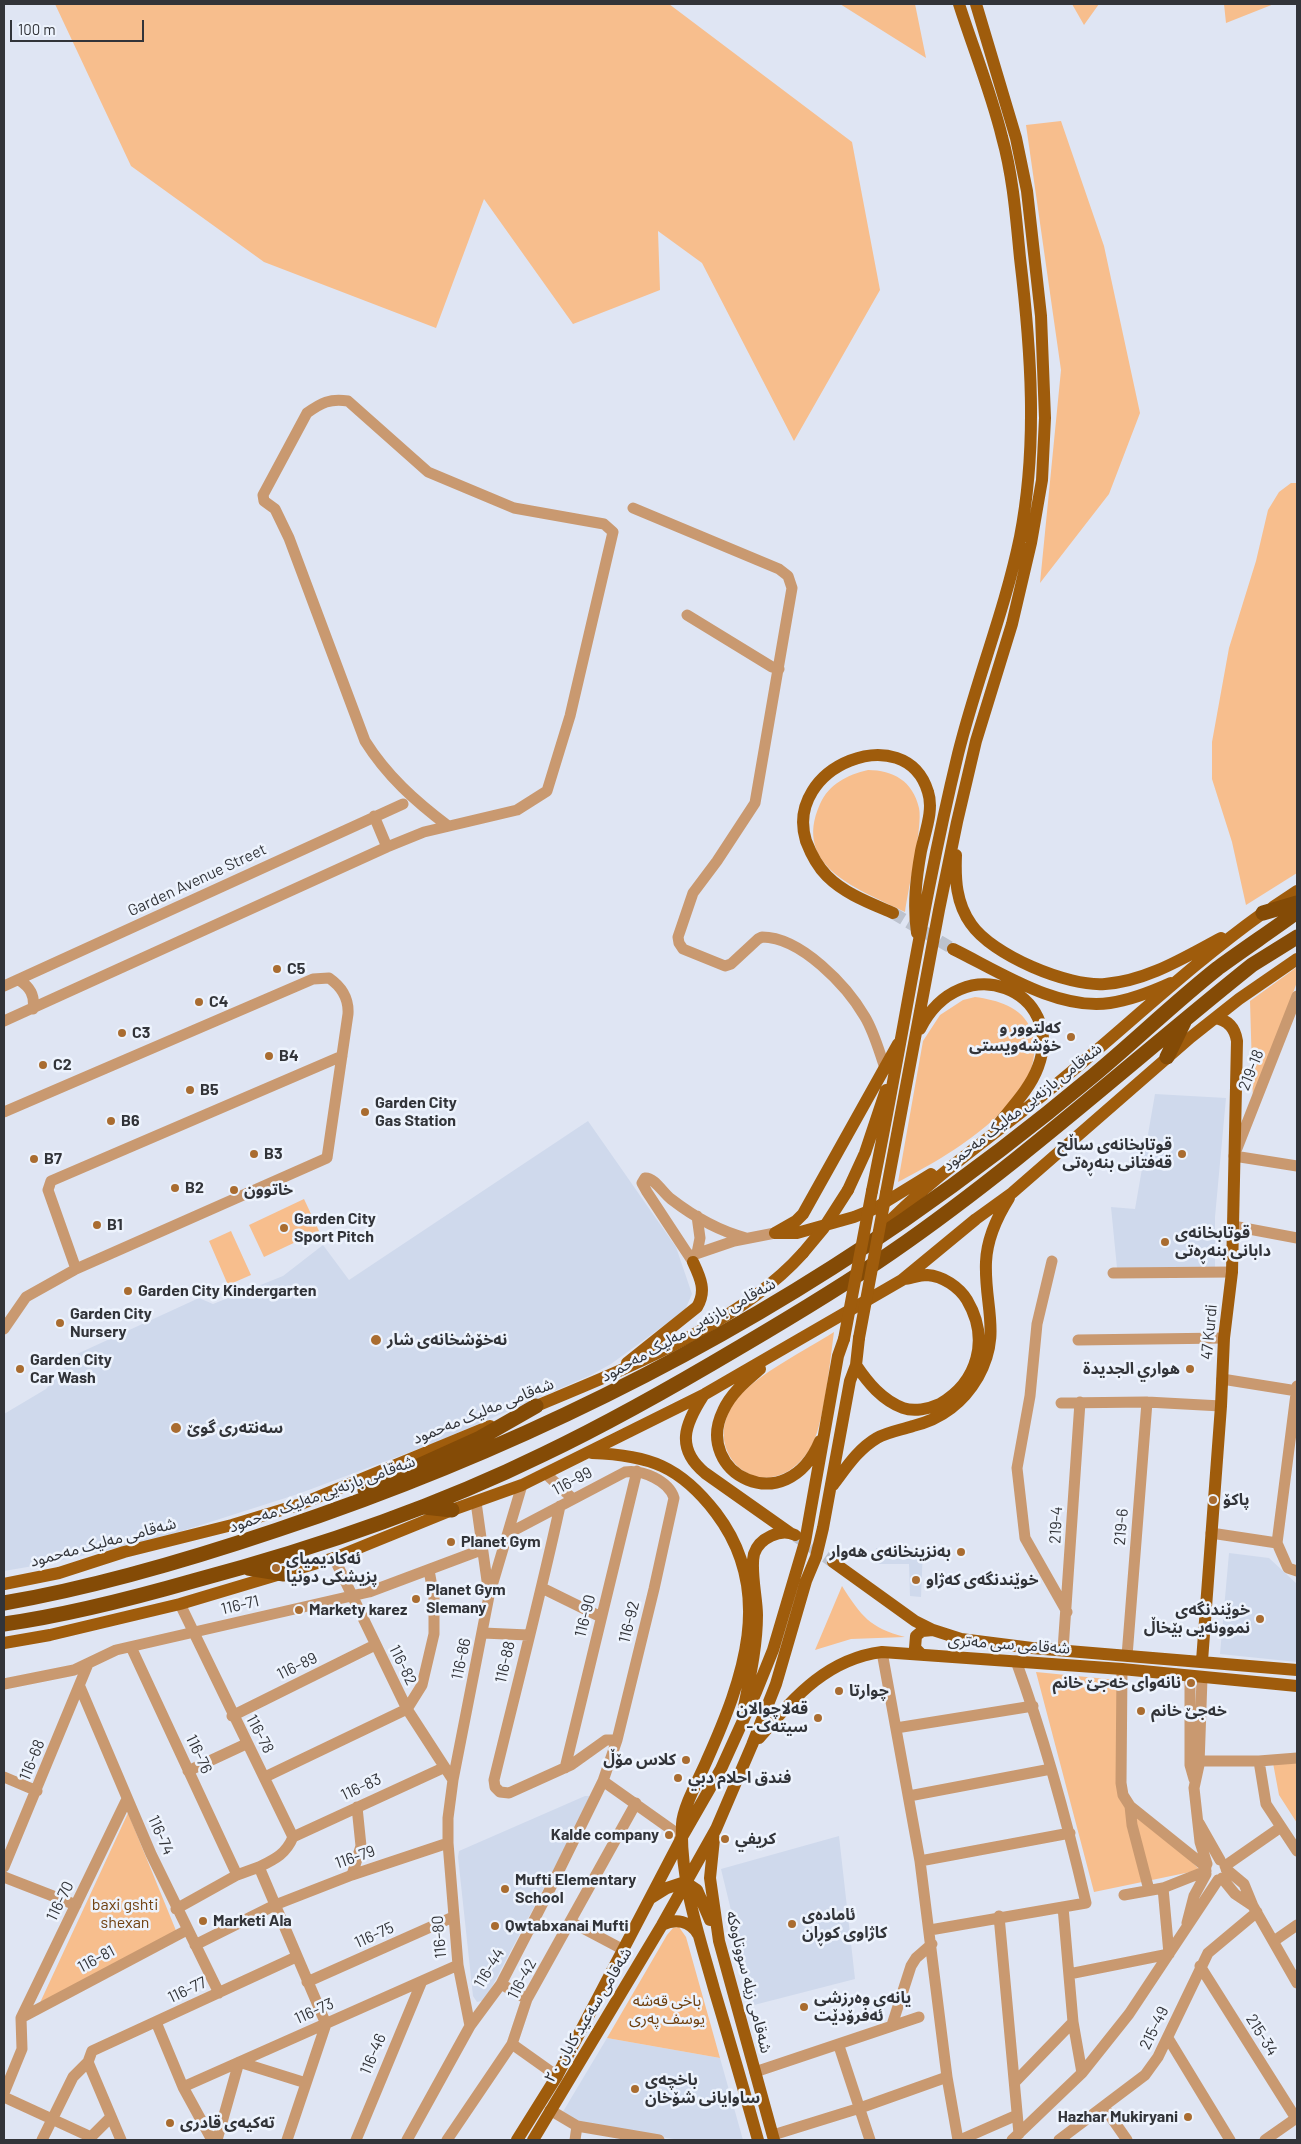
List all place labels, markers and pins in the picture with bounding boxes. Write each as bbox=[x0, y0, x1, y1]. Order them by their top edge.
place label: C5 bbox=[287, 959, 305, 979]
marker: C5 bbox=[271, 963, 283, 975]
place label: C4 bbox=[209, 992, 228, 1012]
marker: C4 bbox=[193, 996, 205, 1008]
place label: کەلتوور و خۆشەویستی bbox=[969, 1018, 1061, 1056]
place label: C3 bbox=[132, 1023, 150, 1043]
marker: C3 bbox=[116, 1027, 128, 1039]
marker: کەلتوور و خۆشەویستی bbox=[1065, 1031, 1077, 1043]
place label: B4 bbox=[279, 1046, 299, 1066]
marker: B4 bbox=[263, 1050, 275, 1062]
place label: C2 bbox=[53, 1055, 72, 1075]
marker: C2 bbox=[37, 1059, 49, 1071]
place label: B5 bbox=[200, 1080, 219, 1100]
marker: B5 bbox=[184, 1084, 196, 1096]
place label: Garden City Gas Station bbox=[375, 1093, 457, 1131]
marker: Garden City Gas Station bbox=[359, 1106, 371, 1118]
place label: B6 bbox=[121, 1111, 140, 1131]
marker: B6 bbox=[105, 1115, 117, 1127]
place label: قوتابخانەی ساڵح قەفتانی بنەڕەتی bbox=[1057, 1135, 1172, 1173]
place label: B3 bbox=[264, 1144, 283, 1164]
marker: B3 bbox=[248, 1148, 260, 1160]
marker: قوتابخانەی ساڵح قەفتانی بنەڕەتی bbox=[1176, 1148, 1188, 1160]
place label: B7 bbox=[44, 1149, 62, 1169]
marker: B7 bbox=[28, 1153, 40, 1165]
place label: B2 bbox=[185, 1178, 204, 1198]
place label: خاتوون bbox=[244, 1180, 293, 1200]
marker: B2 bbox=[169, 1182, 181, 1194]
marker: خاتوون bbox=[228, 1184, 240, 1196]
place label: Garden City Sport Pitch bbox=[294, 1209, 376, 1247]
place label: B1 bbox=[107, 1215, 123, 1235]
marker: B1 bbox=[91, 1219, 103, 1231]
marker: Garden City Sport Pitch bbox=[278, 1222, 290, 1234]
place label: قوتابخانەی دابانی بنەڕەتی bbox=[1175, 1223, 1271, 1261]
marker: قوتابخانەی دابانی بنەڕەتی bbox=[1159, 1236, 1171, 1248]
place label: Garden City Kindergarten bbox=[138, 1281, 316, 1301]
marker: Garden City Kindergarten bbox=[122, 1285, 134, 1297]
place label: Garden City Nursery bbox=[70, 1304, 152, 1342]
marker: Garden City Nursery bbox=[54, 1317, 66, 1329]
place label: نەخۆشخانەی شار bbox=[387, 1330, 507, 1350]
marker: نەخۆشخانەی شار bbox=[369, 1333, 383, 1347]
place label: Garden City Car Wash bbox=[30, 1350, 112, 1388]
place label: هواري الجديدة bbox=[1083, 1359, 1180, 1379]
marker: Garden City Car Wash bbox=[14, 1363, 26, 1375]
marker: هواري الجديدة bbox=[1184, 1363, 1196, 1375]
place label: سەنتەری گوێ bbox=[187, 1418, 283, 1438]
marker: سەنتەری گوێ bbox=[169, 1421, 183, 1435]
place label: پاکۆ bbox=[1223, 1490, 1249, 1510]
marker: پاکۆ bbox=[1207, 1494, 1219, 1506]
place label: Planet Gym bbox=[461, 1532, 541, 1552]
marker: Planet Gym bbox=[445, 1536, 457, 1548]
place label: بەنزینخانەی هەوار bbox=[829, 1542, 951, 1562]
marker: بەنزینخانەی هەوار bbox=[955, 1546, 967, 1558]
place label: ئەکادیمیای پزیشکی دونیا bbox=[286, 1549, 378, 1587]
marker: ئەکادیمیای پزیشکی دونیا bbox=[270, 1562, 282, 1574]
place label: خوێندنگەی کەژاو bbox=[926, 1570, 1039, 1590]
marker: خوێندنگەی کەژاو bbox=[910, 1574, 922, 1586]
place label: Planet Gym Slemany bbox=[426, 1580, 506, 1618]
marker: Planet Gym Slemany bbox=[410, 1593, 422, 1605]
place label: Markety karez bbox=[309, 1600, 407, 1620]
place label: خوێندنگەی نموونەیی بێخاڵ bbox=[1144, 1600, 1250, 1638]
marker: Markety karez bbox=[293, 1604, 305, 1616]
marker: خوێندنگەی نموونەیی بێخاڵ bbox=[1254, 1613, 1266, 1625]
place label: نانەوای خەجێ خانم bbox=[1052, 1673, 1181, 1693]
marker: نانەوای خەجێ خانم bbox=[1185, 1677, 1197, 1689]
place label: چوارتا bbox=[849, 1681, 889, 1701]
marker: چوارتا bbox=[833, 1685, 845, 1697]
place label: قەلاچوالان - سیتەک bbox=[736, 1699, 808, 1737]
place label: خەجێ خانم bbox=[1151, 1701, 1227, 1721]
marker: خەجێ خانم bbox=[1135, 1705, 1147, 1717]
marker: قەلاچوالان - سیتەک bbox=[812, 1712, 824, 1724]
place label: کلاس مۆڵ bbox=[603, 1750, 676, 1770]
marker: کلاس مۆڵ bbox=[680, 1754, 692, 1766]
place label: فندق احلام دبي bbox=[688, 1768, 791, 1788]
marker: فندق احلام دبي bbox=[672, 1772, 684, 1784]
place label: Kalde company bbox=[551, 1825, 659, 1845]
marker: Kalde company bbox=[663, 1829, 675, 1841]
place label: كريفي bbox=[735, 1829, 776, 1849]
marker: كريفي bbox=[719, 1833, 731, 1845]
place label: Mufti Elementary School bbox=[515, 1870, 636, 1908]
marker: Mufti Elementary School bbox=[499, 1883, 511, 1895]
place label: ئامادەی کاژاوی کوڕان bbox=[802, 1905, 887, 1943]
place label: Marketi Ala bbox=[213, 1911, 292, 1931]
marker: Marketi Ala bbox=[197, 1915, 209, 1927]
place label: Qwtabxanai Mufti bbox=[505, 1916, 629, 1936]
marker: ئامادەی کاژاوی کوڕان bbox=[786, 1918, 798, 1930]
marker: Qwtabxanai Mufti bbox=[489, 1920, 501, 1932]
place label: یانەی وەرزشی ئەفرۆدێت bbox=[814, 1988, 911, 2026]
marker: یانەی وەرزشی ئەفرۆدێت bbox=[798, 2001, 810, 2013]
place label: باخچەی ساوایانی شۆخان bbox=[645, 2070, 760, 2108]
marker: باخچەی ساوایانی شۆخان bbox=[629, 2083, 641, 2095]
place label: Hazhar Mukiryani bbox=[1058, 2107, 1178, 2127]
marker: Hazhar Mukiryani bbox=[1182, 2111, 1194, 2123]
place label: تەکیەی قادری bbox=[180, 2113, 275, 2133]
marker: تەکیەی قادری bbox=[164, 2117, 176, 2129]

